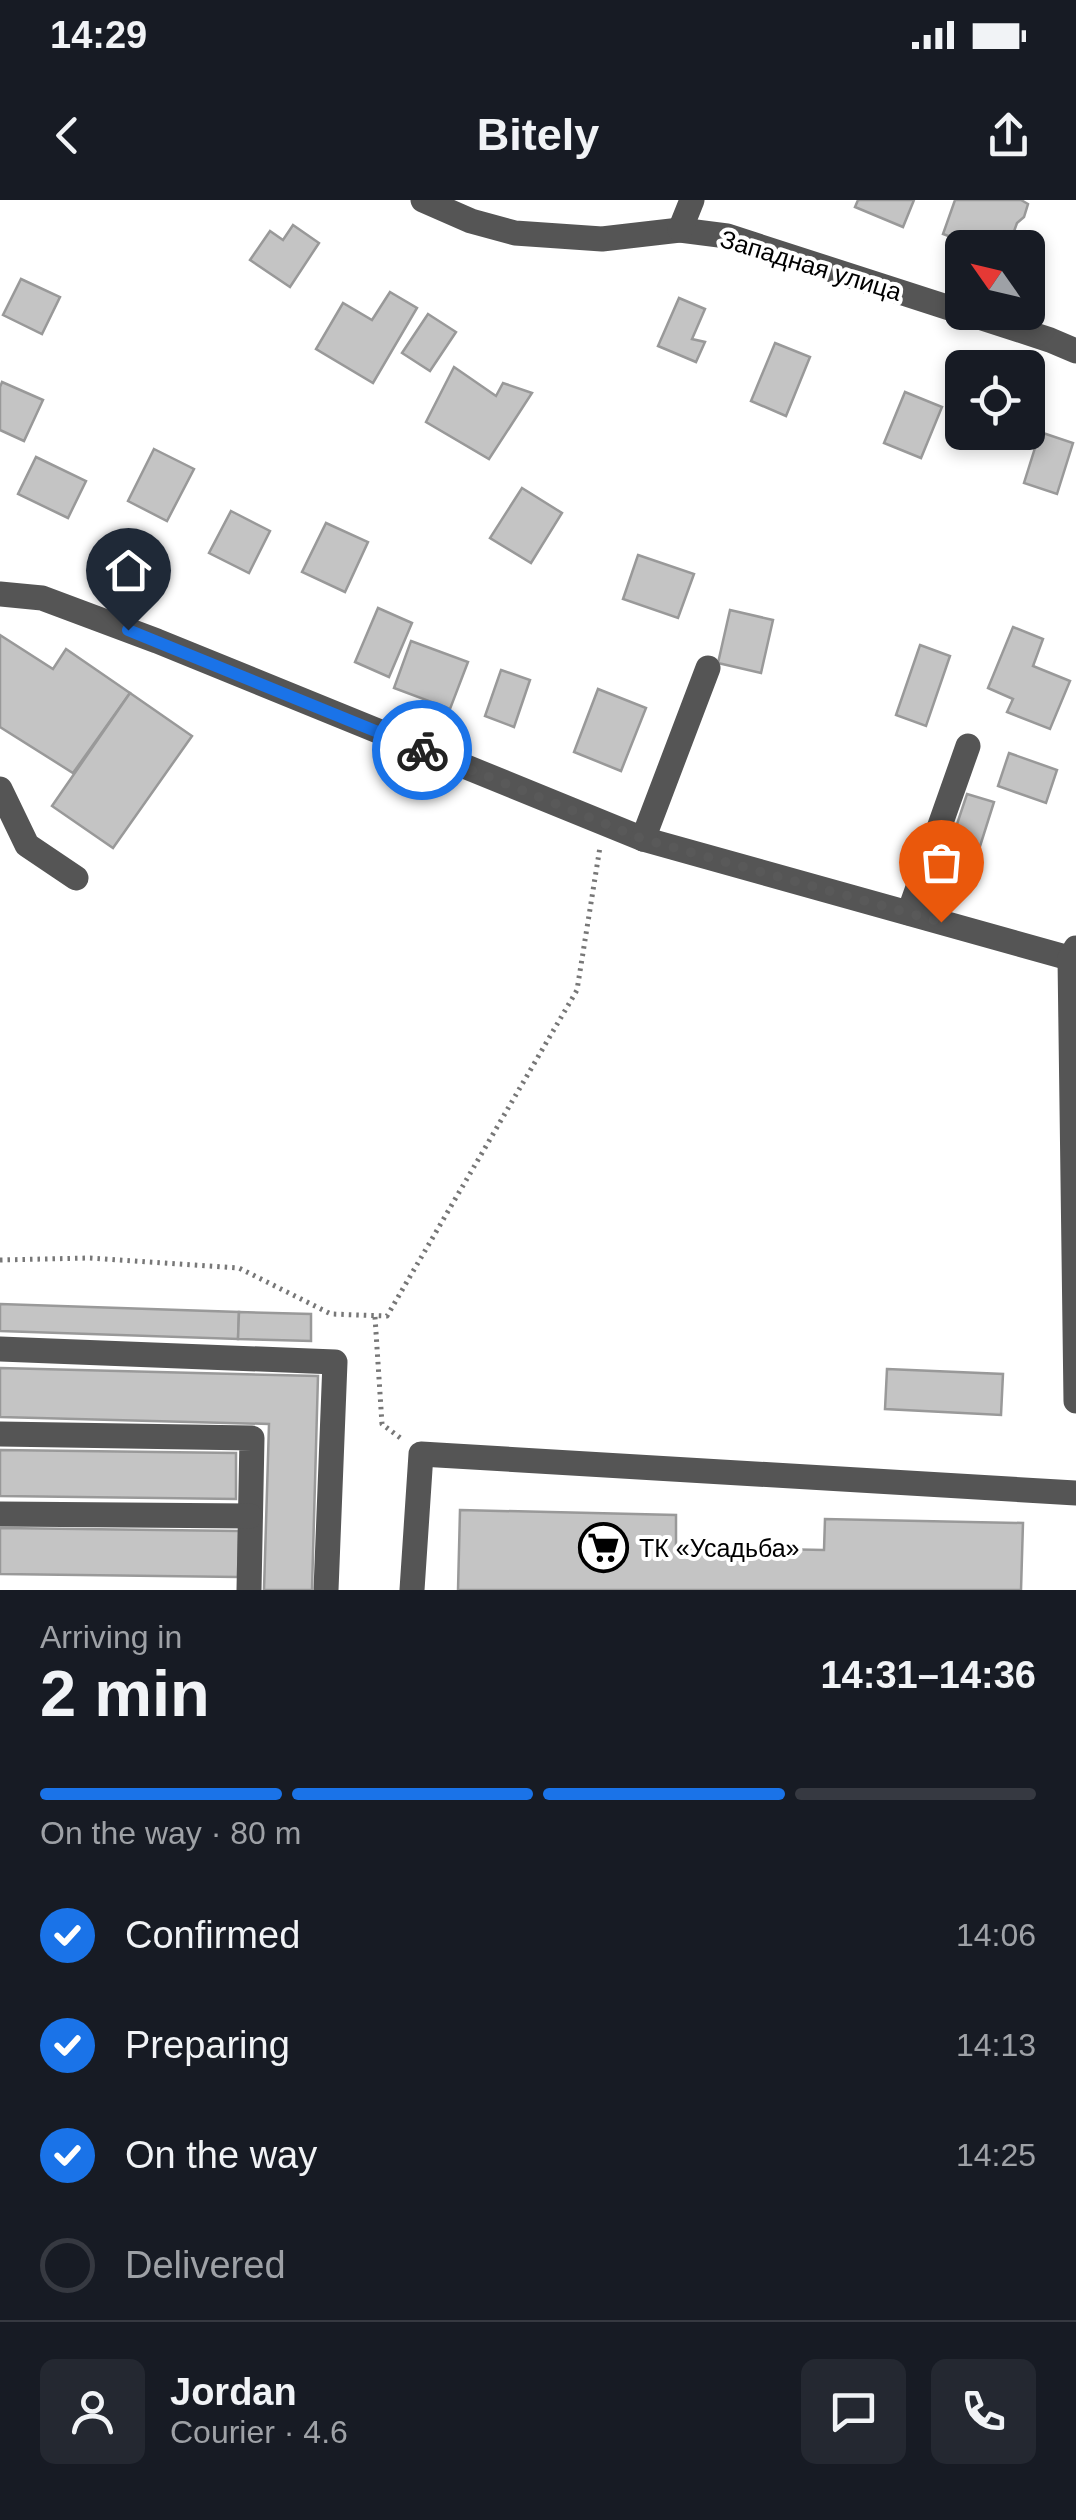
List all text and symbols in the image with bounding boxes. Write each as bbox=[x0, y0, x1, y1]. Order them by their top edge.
text: 14:29 bbox=[50, 14, 147, 56]
icon: back bbox=[40, 108, 95, 163]
icon: share bbox=[981, 108, 1036, 163]
text: Bitely bbox=[477, 109, 599, 160]
street label: Западная улица bbox=[717, 224, 905, 306]
north arrow bbox=[945, 230, 1045, 330]
map controls bbox=[945, 230, 1045, 450]
button: locate bbox=[945, 350, 1045, 450]
pin bbox=[86, 528, 171, 631]
icon: home bbox=[101, 543, 156, 598]
courier bbox=[372, 700, 472, 800]
icon: bike bbox=[395, 723, 450, 778]
pin bbox=[899, 820, 984, 923]
icon: bag bbox=[914, 835, 969, 890]
supermarket icon: ТК «Усадьба» bbox=[578, 1522, 630, 1574]
place label: ТК «Усадьба» bbox=[639, 1534, 799, 1562]
text: Arriving in bbox=[40, 1619, 182, 1655]
text: 14:31–14:36 bbox=[820, 1654, 1036, 1696]
text: 2 min bbox=[40, 1657, 210, 1730]
text: On the way · 80 m bbox=[40, 1815, 301, 1851]
icon: check bbox=[40, 1908, 95, 1963]
text: Confirmed bbox=[125, 1914, 300, 1956]
text: 14:06 bbox=[956, 1917, 1036, 1953]
icon: check bbox=[40, 2018, 95, 2073]
text: Preparing bbox=[125, 2024, 290, 2066]
text: 14:13 bbox=[956, 2027, 1036, 2063]
icon: check bbox=[40, 2128, 95, 2183]
text: On the way bbox=[125, 2134, 317, 2176]
text: 14:25 bbox=[956, 2137, 1036, 2173]
text: Delivered bbox=[125, 2244, 286, 2286]
button: person bbox=[40, 2359, 145, 2464]
button: chat bbox=[801, 2359, 906, 2464]
button: phone bbox=[931, 2359, 1036, 2464]
text: Jordan bbox=[170, 2371, 297, 2413]
text: Courier · 4.6 bbox=[170, 2414, 348, 2450]

